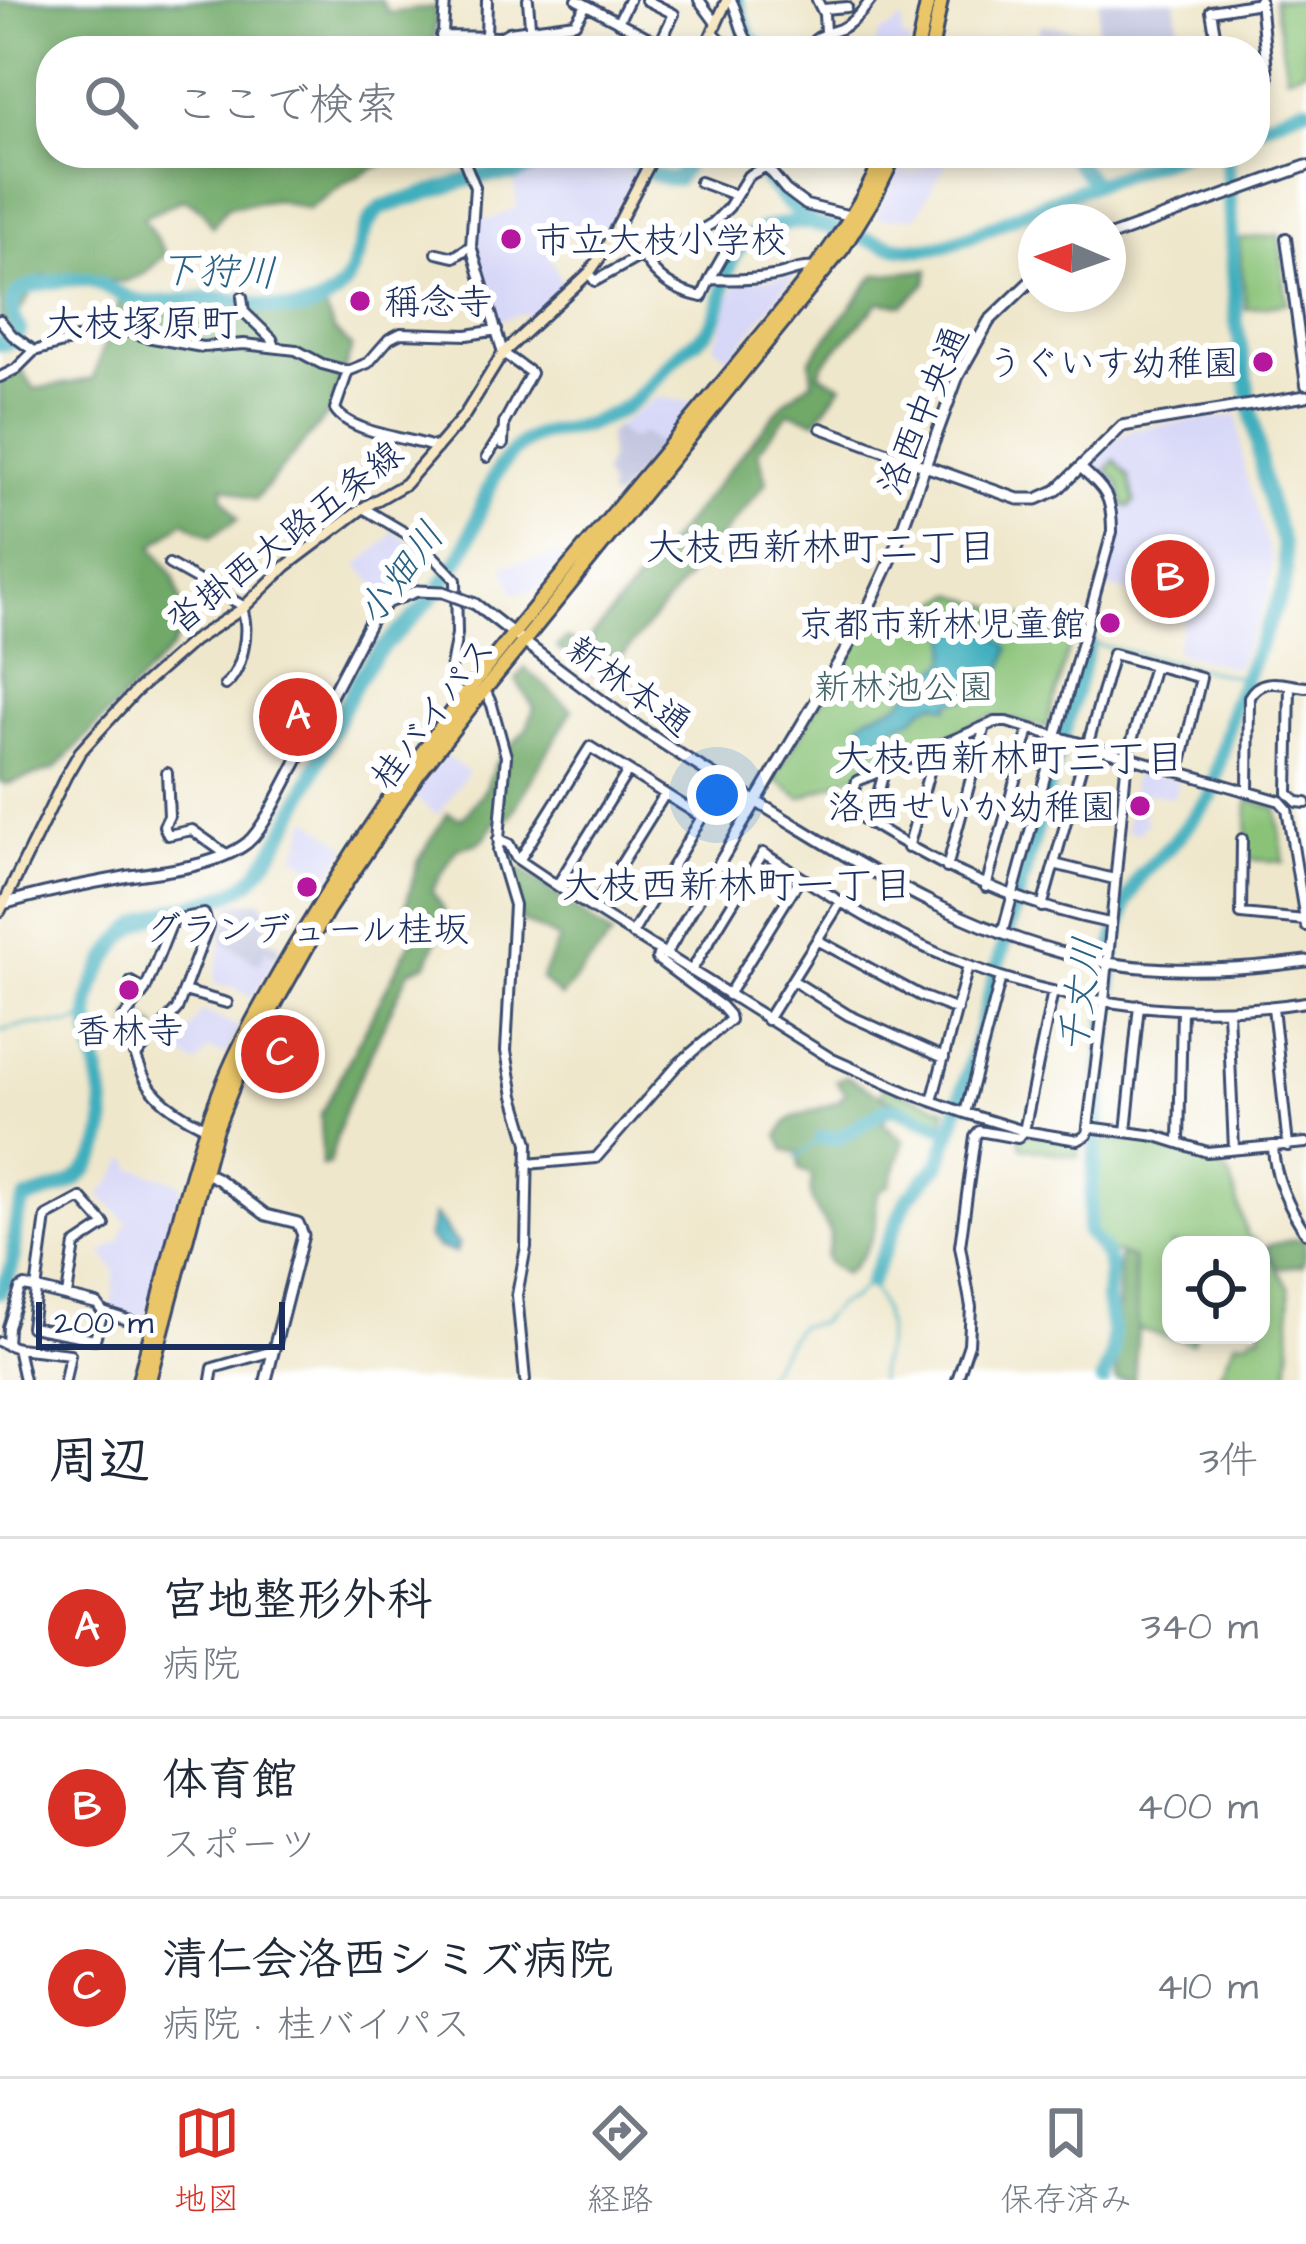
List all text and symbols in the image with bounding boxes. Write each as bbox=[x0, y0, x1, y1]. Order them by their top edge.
search box bbox=[36, 36, 1270, 168]
icon: search bbox=[78, 69, 144, 135]
text: ここで検索 bbox=[174, 75, 399, 137]
north arrow bbox=[1018, 204, 1126, 312]
place label: 市立大枝小学校 bbox=[535, 216, 787, 267]
marker: 市立大枝小学校 bbox=[498, 226, 524, 252]
water label: 下狩川 bbox=[158, 244, 277, 302]
place label: 稱念寺 bbox=[384, 278, 492, 329]
marker: 稱念寺 bbox=[347, 288, 373, 314]
district label: 大枝塚原町 bbox=[44, 298, 240, 352]
street label: 洛西中央通 bbox=[866, 318, 983, 504]
place label: うぐいす幼稚園 bbox=[987, 339, 1239, 390]
marker: うぐいす幼稚園 bbox=[1250, 349, 1276, 375]
street label: 沓掛西大路五条線 bbox=[156, 429, 415, 647]
water label: 小畑川 bbox=[345, 512, 458, 638]
district label: 大枝西新林町二丁目 bbox=[645, 522, 997, 576]
pin: B bbox=[1131, 534, 1209, 624]
place label: 京都市新林児童館 bbox=[798, 600, 1086, 651]
marker: 京都市新林児童館 bbox=[1097, 610, 1123, 636]
street label: 新林本通 bbox=[555, 624, 702, 750]
street label: 桂バイパス bbox=[360, 627, 508, 800]
park label: 新林池公園 bbox=[814, 663, 994, 714]
pin: A bbox=[259, 672, 337, 762]
district label: 大枝西新林町三丁目 bbox=[833, 733, 1185, 787]
your location bbox=[687, 765, 747, 825]
place label: 洛西せいか幼稚園 bbox=[828, 783, 1116, 834]
marker: 洛西せいか幼稚園 bbox=[1127, 793, 1153, 819]
district label: 大枝西新林町一丁目 bbox=[561, 860, 913, 914]
marker: グランデュール桂坂 bbox=[294, 874, 320, 900]
place label: グランデュール桂坂 bbox=[145, 905, 469, 956]
water label: 千丈川 bbox=[1047, 934, 1117, 1057]
marker: 香林寺 bbox=[116, 977, 142, 1003]
place label: 香林寺 bbox=[75, 1007, 183, 1058]
pin: C bbox=[241, 1009, 319, 1099]
map controls bbox=[1162, 1236, 1270, 1344]
button: locate bbox=[1162, 1236, 1270, 1344]
scale bar bbox=[36, 1296, 285, 1349]
text: 200 m bbox=[54, 1300, 153, 1346]
text: 周辺 bbox=[48, 1427, 150, 1498]
text: 3件 bbox=[1199, 1435, 1258, 1489]
text: 宮地整形外科 bbox=[162, 1570, 432, 1632]
text: A bbox=[75, 1601, 99, 1655]
text: 340 m bbox=[1141, 1601, 1258, 1655]
text: 病院 bbox=[162, 1639, 240, 1693]
text: 体育館 bbox=[162, 1750, 297, 1812]
text: B bbox=[73, 1781, 101, 1835]
text: 400 m bbox=[1136, 1781, 1258, 1835]
text: スポーツ bbox=[162, 1819, 317, 1873]
text: 清仁会洛西シミズ病院 bbox=[162, 1930, 613, 1992]
text: C bbox=[73, 1961, 101, 2015]
text: 410 m bbox=[1156, 1961, 1258, 2015]
text: 病院 · 桂バイパス bbox=[162, 1999, 471, 2053]
tab: 地図 bbox=[174, 2100, 240, 2223]
tab: 経路 bbox=[587, 2100, 653, 2223]
tab: 保存済み bbox=[1000, 2100, 1132, 2223]

